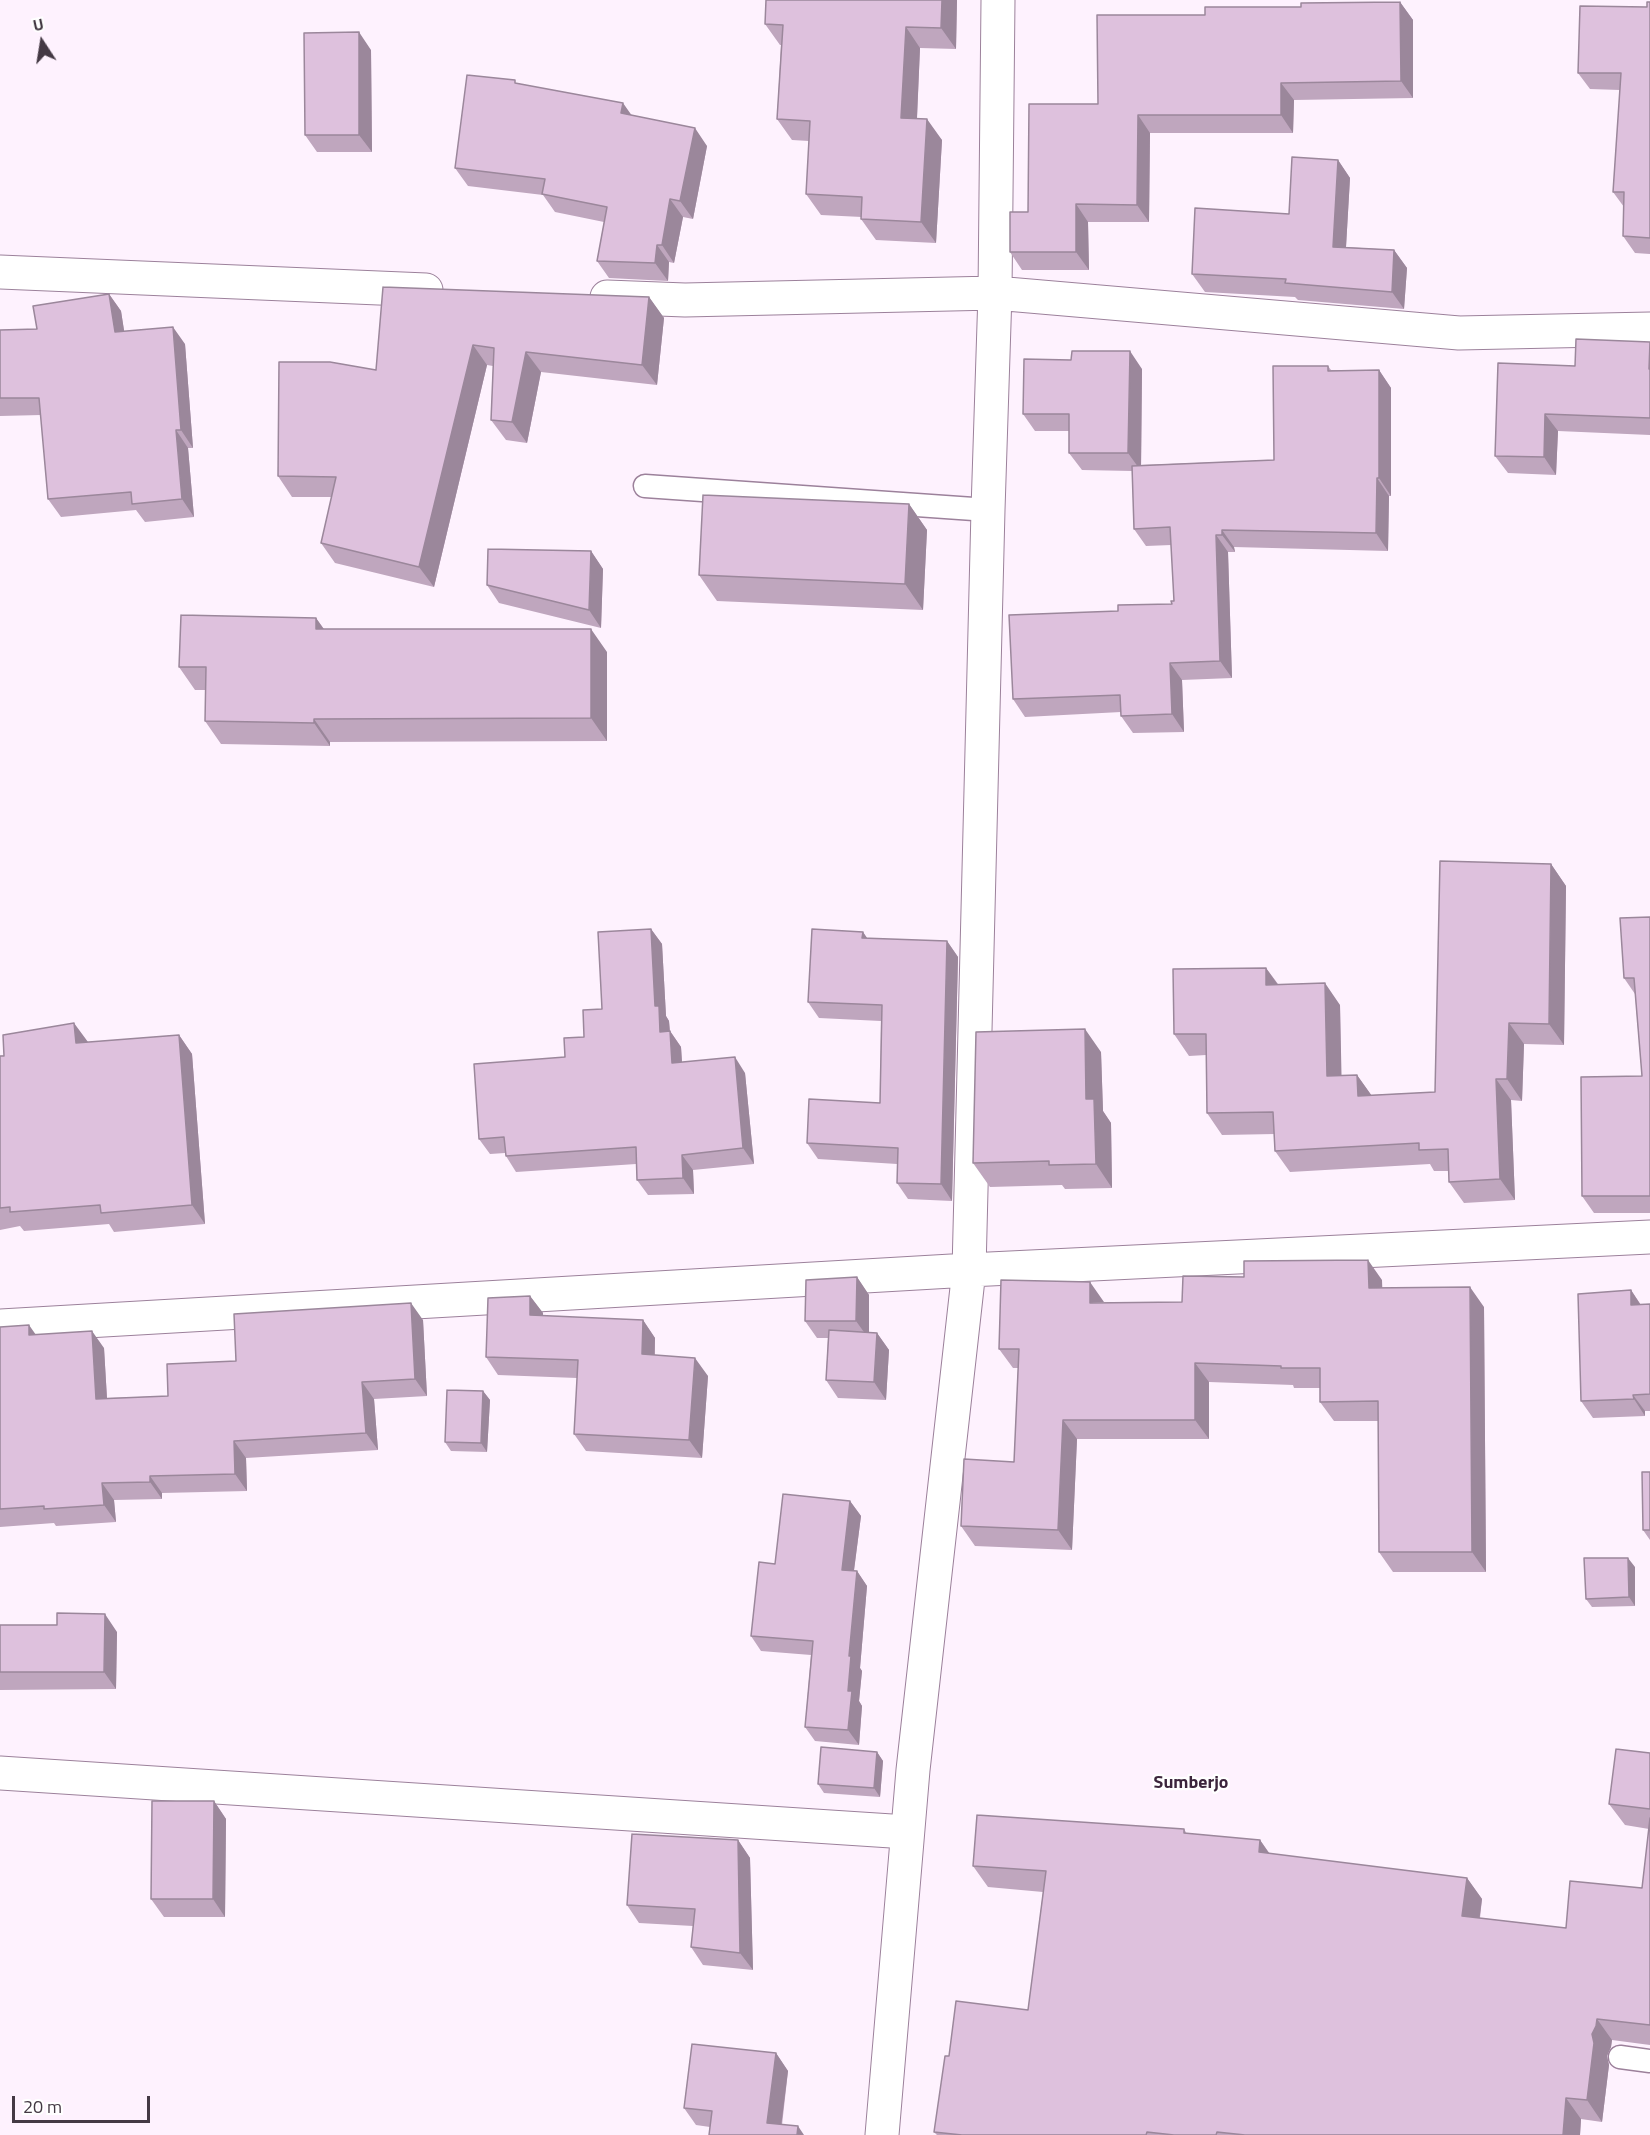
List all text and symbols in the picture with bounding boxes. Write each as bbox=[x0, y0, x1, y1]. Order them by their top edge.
north arrow bbox=[12, 12, 72, 72]
text: U bbox=[31, 12, 46, 37]
district label: Sumberjo bbox=[1154, 1773, 1228, 1795]
scale bar bbox=[15, 2084, 153, 2122]
text: 20 m bbox=[23, 2093, 62, 2120]

